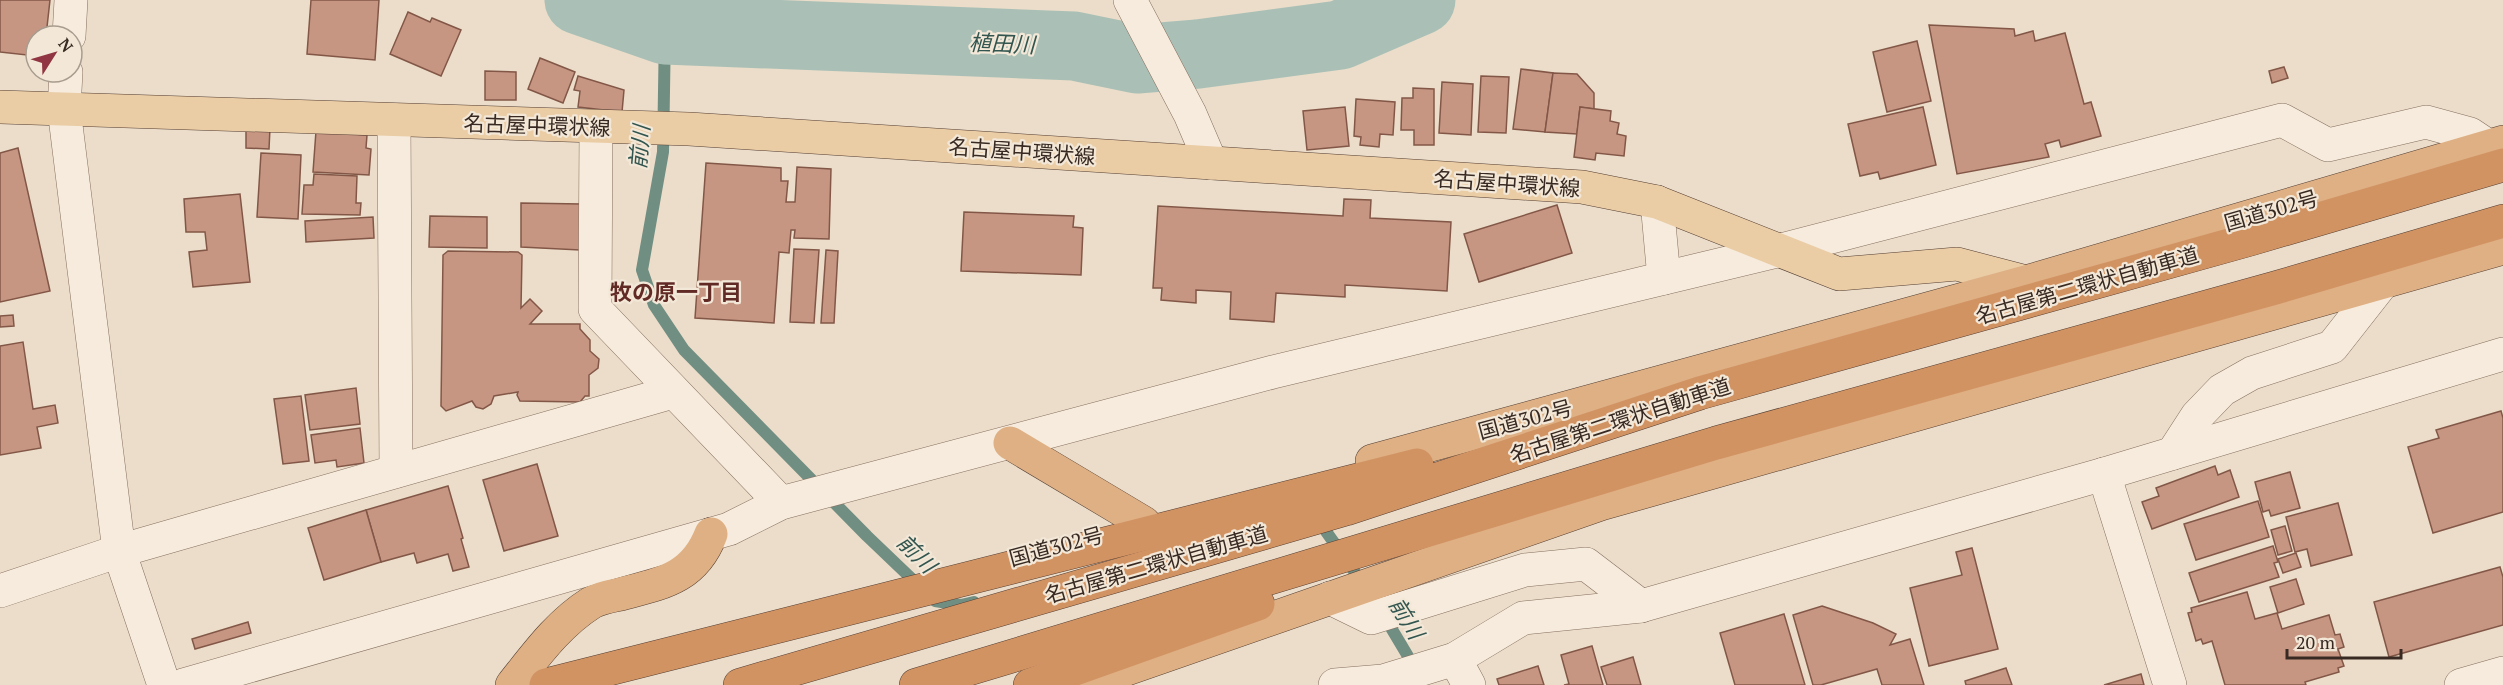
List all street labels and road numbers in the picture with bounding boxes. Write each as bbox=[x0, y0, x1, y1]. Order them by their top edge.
street label: 名古屋中環状線 bbox=[463, 108, 611, 142]
street label: 名古屋中環状線 bbox=[948, 132, 1096, 170]
street label: 名古屋中環状線 bbox=[1433, 164, 1581, 202]
street label: 国道302号 bbox=[2221, 183, 2321, 237]
street label: 名古屋第二環状自動車道 bbox=[1972, 240, 2202, 330]
street label: 名古屋第二環状自動車道 bbox=[1506, 371, 1734, 469]
street label: 国道302号 bbox=[1475, 393, 1575, 445]
street label: 名古屋第二環状自動車道 bbox=[1041, 519, 1271, 609]
street label: 国道302号 bbox=[1006, 520, 1106, 572]

